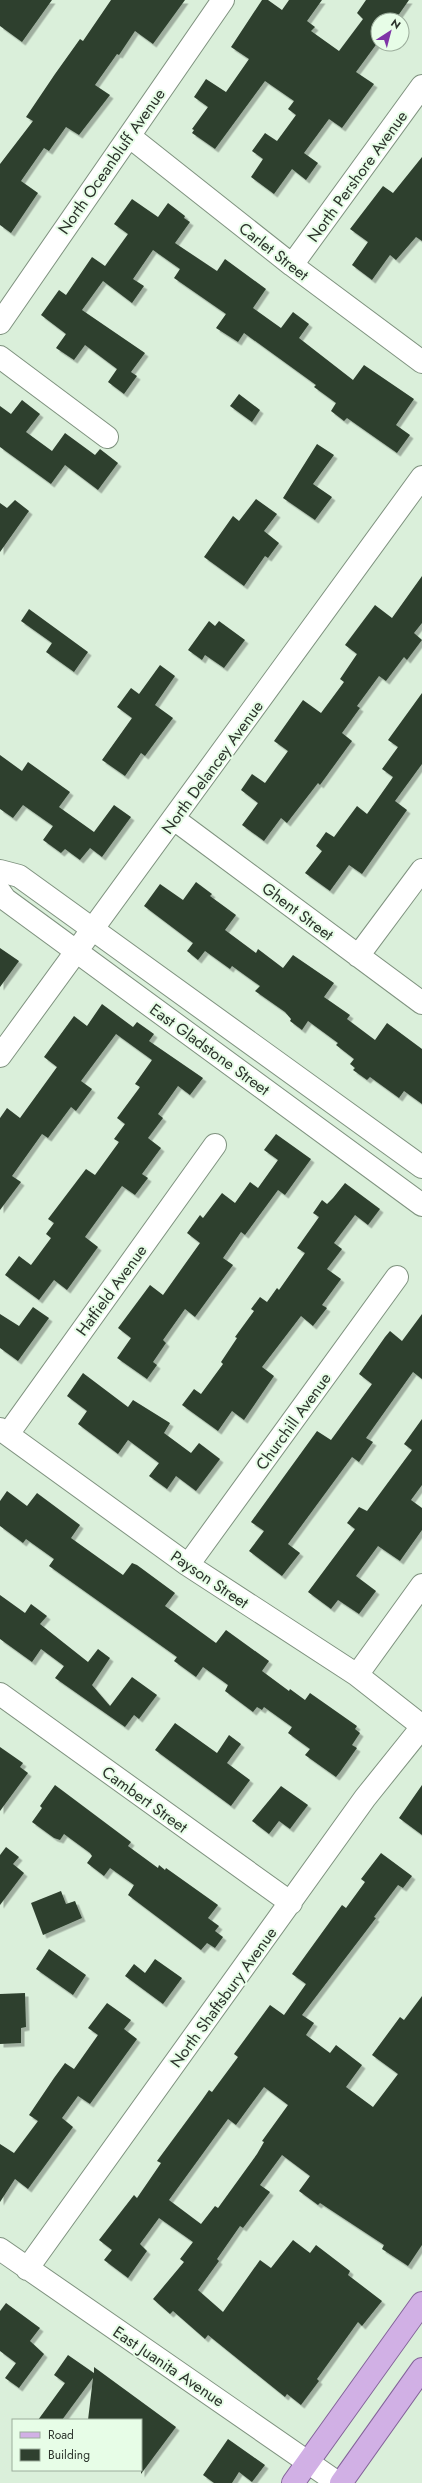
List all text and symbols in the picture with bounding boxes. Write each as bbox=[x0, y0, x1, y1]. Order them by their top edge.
north arrow bbox=[370, 12, 410, 52]
text: N bbox=[388, 15, 404, 33]
street label: North Oceanbluff Avenue bbox=[52, 84, 171, 239]
street label: North Pershore Avenue bbox=[302, 106, 413, 247]
street label: Carlet Street bbox=[234, 217, 314, 286]
street label: North Delancey Avenue bbox=[156, 696, 269, 839]
street label: Ghent Street bbox=[257, 877, 338, 946]
street label: East Gladstone Street bbox=[145, 998, 274, 1101]
street label: Hatfield Avenue bbox=[71, 1240, 152, 1341]
street label: Churchill Avenue bbox=[250, 1368, 337, 1475]
street label: Payson Street bbox=[166, 1545, 253, 1614]
street label: Cambert Street bbox=[97, 1760, 192, 1838]
street label: North Shaftsbury Avenue bbox=[165, 1922, 282, 2072]
street label: East Juanita Avenue bbox=[108, 2320, 229, 2412]
legend bbox=[12, 2419, 142, 2471]
text: Road bbox=[48, 2426, 74, 2444]
text: Building bbox=[48, 2446, 90, 2464]

